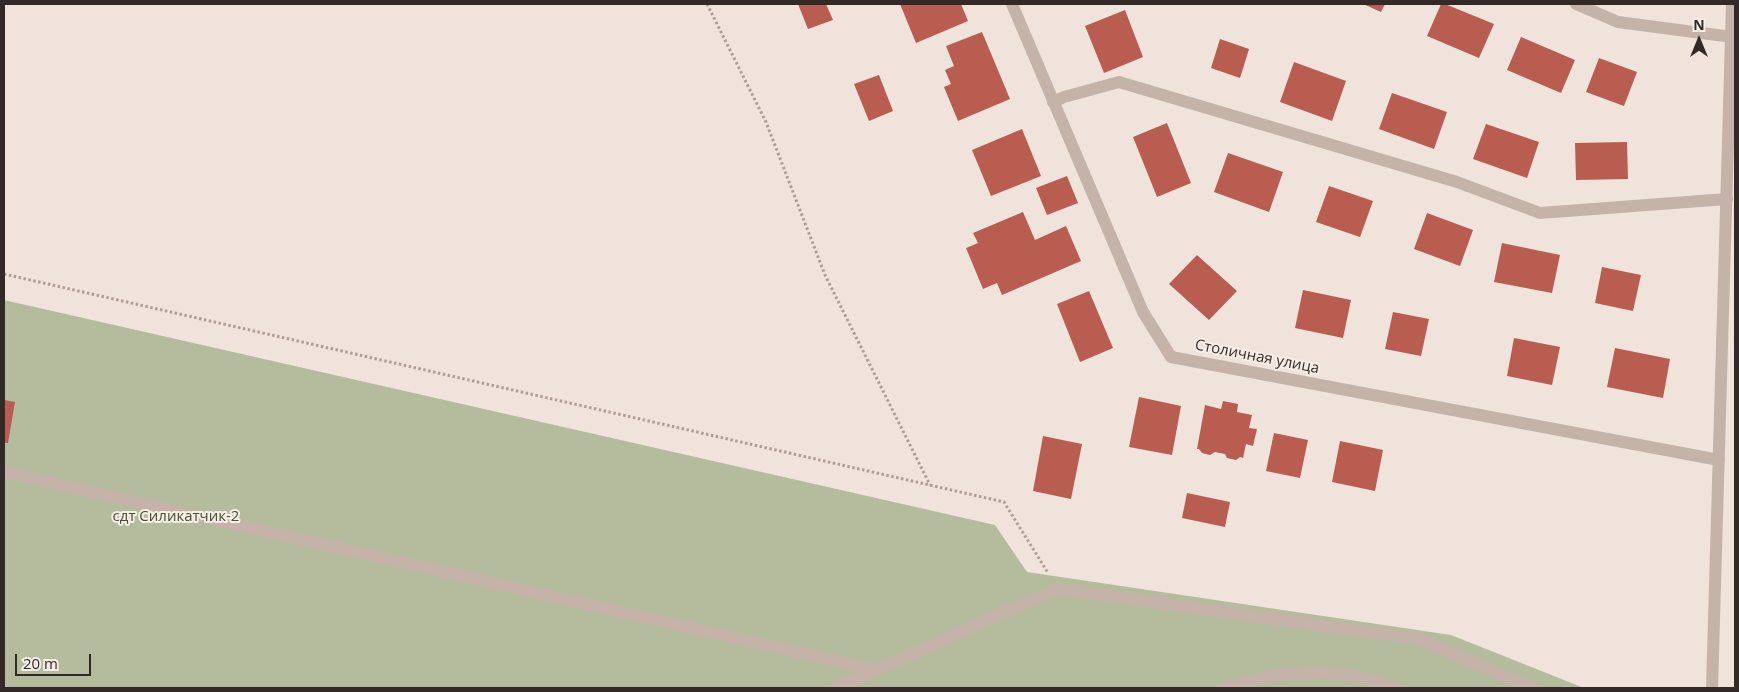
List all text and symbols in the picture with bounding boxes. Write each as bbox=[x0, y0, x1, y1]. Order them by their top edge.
north arrow bbox=[1674, 15, 1724, 65]
text: N bbox=[1693, 15, 1705, 34]
street label: Столичная улица bbox=[1193, 336, 1321, 378]
park label: сдт Силикатчик-2 bbox=[113, 508, 239, 526]
scale bar bbox=[18, 644, 94, 676]
text: 20 m bbox=[23, 653, 58, 673]

